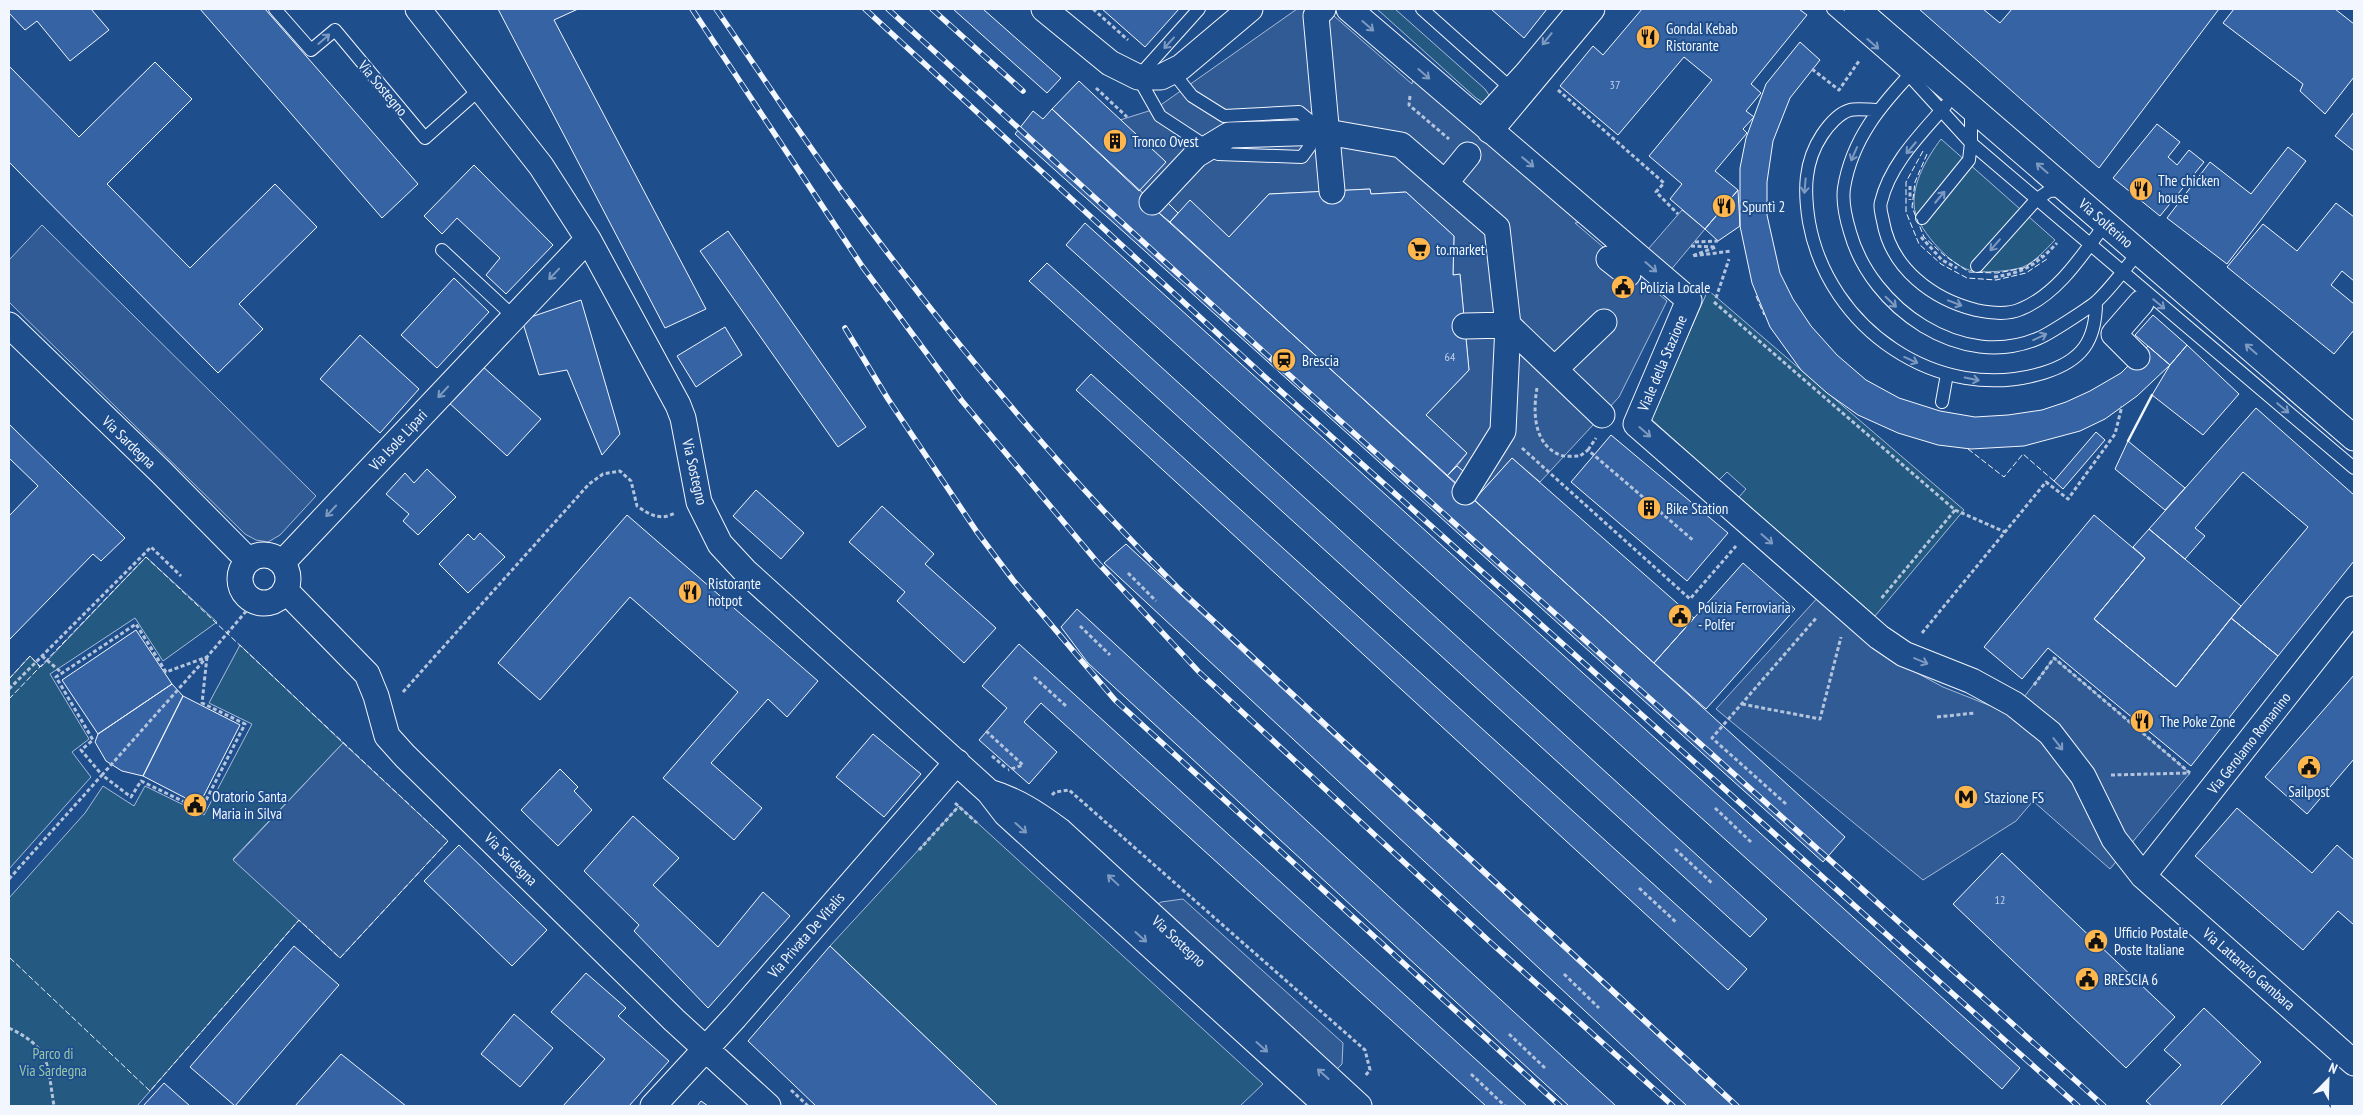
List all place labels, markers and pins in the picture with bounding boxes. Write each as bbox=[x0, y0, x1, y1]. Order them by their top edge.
place label: Gondal Kebab Ristorante bbox=[1666, 19, 1738, 55]
restaurant icon: Gondal Kebab Ristorante bbox=[1635, 24, 1661, 50]
building icon: Tronco Ovest bbox=[1102, 128, 1128, 154]
place label: Tronco Ovest bbox=[1132, 132, 1199, 151]
place label: The chicken house bbox=[2158, 171, 2220, 207]
restaurant icon: The chicken house bbox=[2128, 176, 2154, 202]
restaurant icon: Spuntì 2 bbox=[1711, 193, 1737, 219]
place label: Spuntì 2 bbox=[1742, 197, 1785, 216]
supermarket icon: to.market bbox=[1406, 236, 1432, 262]
place label: to.market bbox=[1436, 240, 1485, 259]
public building icon: Polizia Locale bbox=[1610, 274, 1636, 300]
place label: Polizia Locale bbox=[1640, 278, 1710, 297]
station icon: Brescia bbox=[1271, 347, 1297, 373]
place label: Brescia bbox=[1302, 351, 1339, 370]
building icon: Bike Station bbox=[1636, 495, 1662, 521]
place label: Bike Station bbox=[1666, 499, 1728, 518]
place label: Ristorante hotpot bbox=[708, 574, 761, 610]
restaurant icon: Ristorante hotpot bbox=[677, 579, 703, 605]
place label: Polizia Ferroviaria - Polfer bbox=[1698, 598, 1791, 634]
public building icon: Polizia Ferroviaria - Polfer bbox=[1667, 603, 1693, 629]
restaurant icon: The Poke Zone bbox=[2129, 708, 2155, 734]
place label: The Poke Zone bbox=[2160, 712, 2236, 731]
public building icon: Sailpost bbox=[2296, 754, 2322, 780]
place label: Sailpost bbox=[2288, 782, 2330, 801]
metro station icon: Stazione FS bbox=[1953, 784, 1979, 810]
place label: Oratorio Santa Maria in Silva bbox=[212, 787, 287, 823]
place label: Stazione FS bbox=[1984, 788, 2044, 807]
public building icon: Oratorio Santa Maria in Silva bbox=[182, 792, 208, 818]
place label: Ufficio Postale Poste Italiane bbox=[2114, 923, 2188, 959]
public building icon: Ufficio Postale Poste Italiane bbox=[2083, 928, 2109, 954]
public building icon: BRESCIA 6 bbox=[2074, 966, 2100, 992]
place label: BRESCIA 6 bbox=[2104, 970, 2158, 989]

